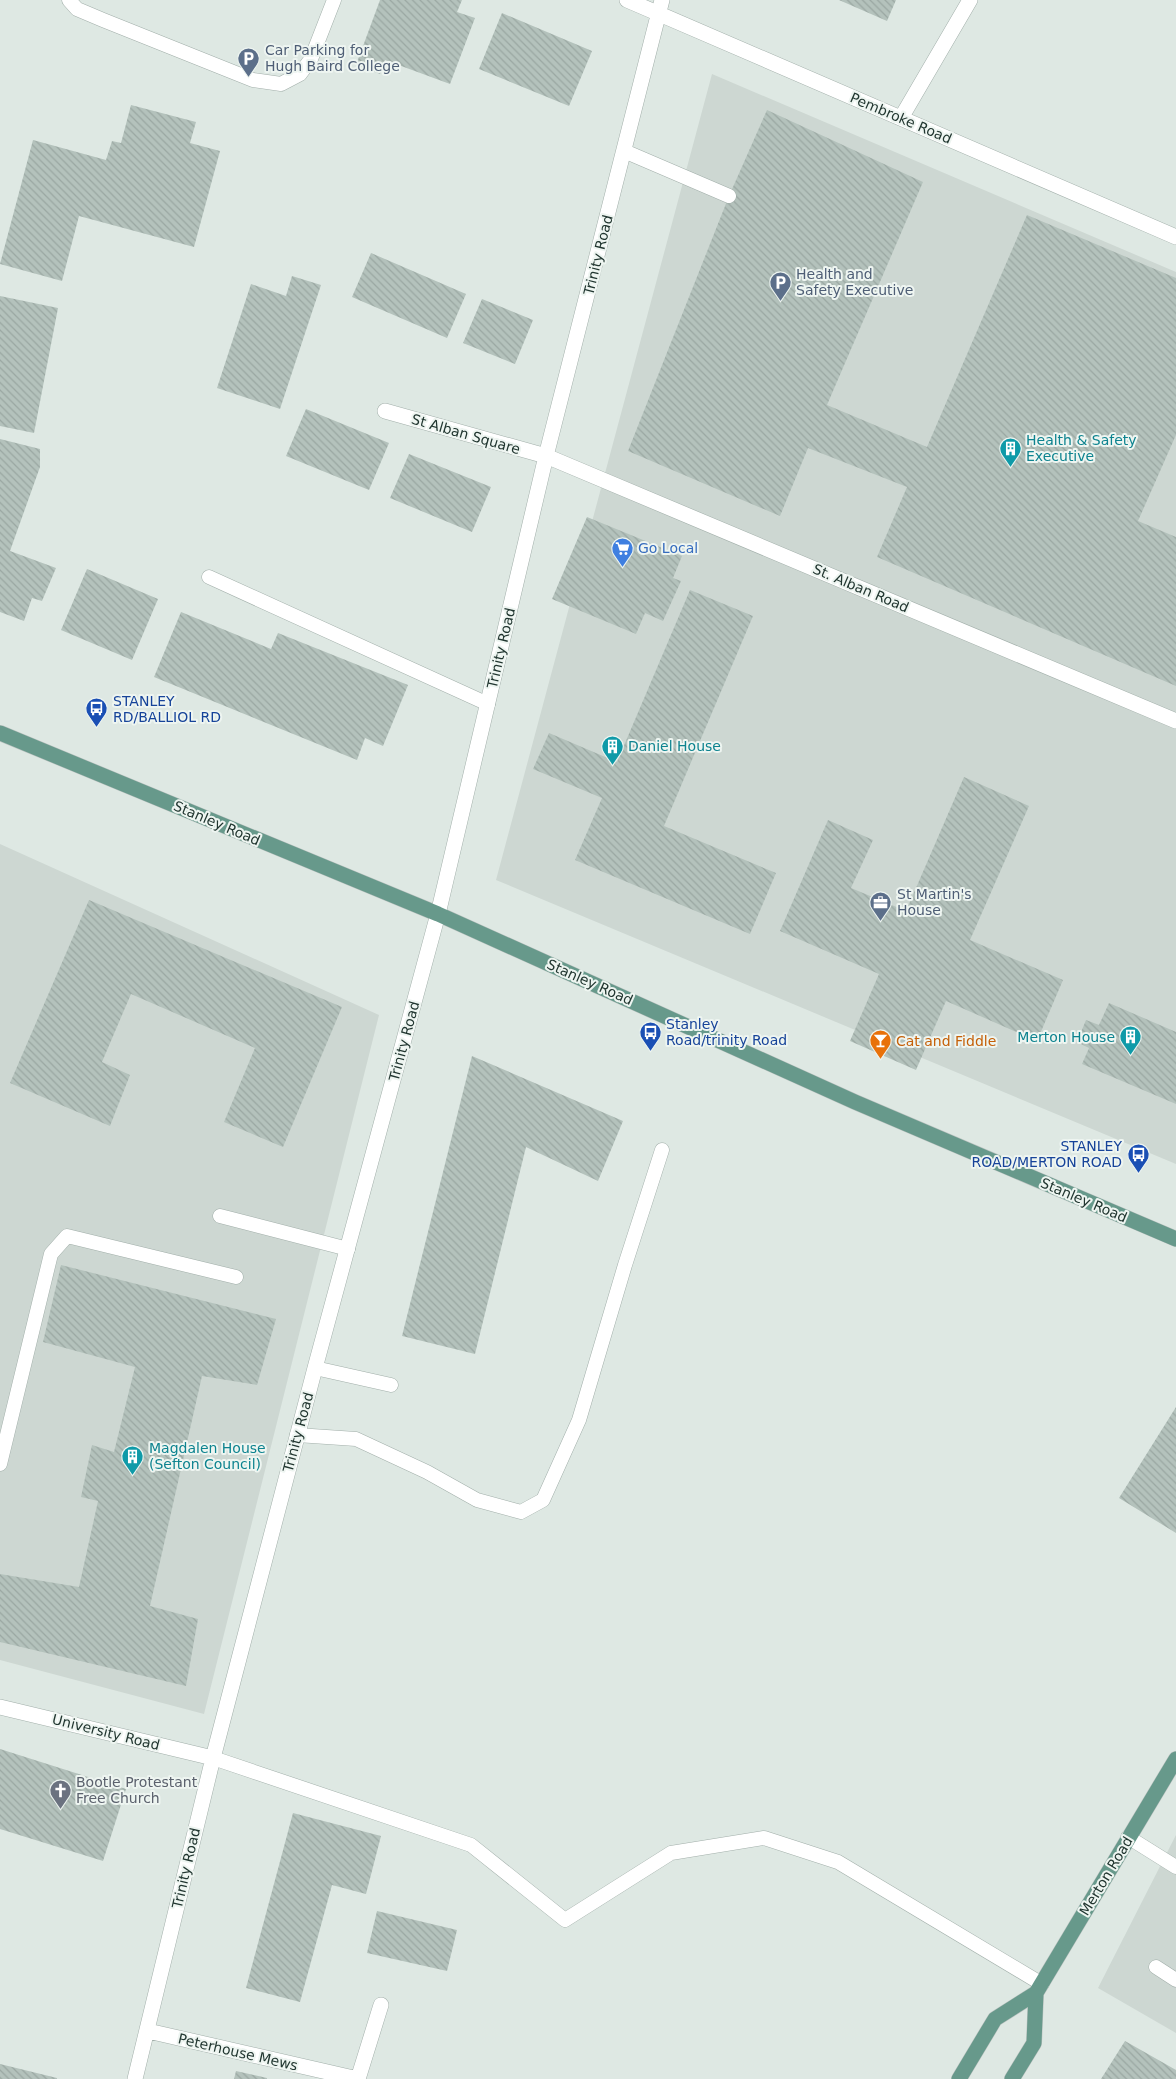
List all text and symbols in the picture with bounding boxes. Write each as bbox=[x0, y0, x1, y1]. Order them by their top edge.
place label: Car Parking for Hugh Baird College bbox=[265, 42, 400, 74]
parking icon: Car Parking for Hugh Baird College bbox=[237, 46, 261, 77]
street label: Pembroke Road bbox=[848, 89, 954, 147]
street label: Trinity Road bbox=[580, 213, 616, 298]
place label: Health and Safety Executive bbox=[796, 266, 913, 298]
parking icon: Health and Safety Executive bbox=[768, 270, 792, 301]
street label: St Alban Square bbox=[410, 411, 522, 457]
place label: Health & Safety Executive bbox=[1026, 432, 1137, 464]
building icon: Health & Safety Executive bbox=[998, 436, 1022, 467]
supermarket icon: Go Local bbox=[610, 536, 634, 567]
place label: Go Local bbox=[638, 540, 698, 556]
street label: St. Alban Road bbox=[811, 561, 911, 615]
street label: Trinity Road bbox=[484, 606, 518, 691]
place label: STANLEY RD/BALLIOL RD bbox=[113, 693, 221, 725]
bus stop icon: STANLEY RD/BALLIOL RD bbox=[85, 697, 109, 728]
building icon: Daniel House bbox=[600, 734, 624, 765]
place label: Daniel House bbox=[628, 738, 721, 754]
street label: Stanley Road bbox=[171, 798, 263, 848]
place label: St Martin's House bbox=[897, 886, 972, 918]
office icon: St Martin's House bbox=[869, 890, 893, 921]
street label: Stanley Road bbox=[545, 956, 635, 1008]
street label: Trinity Road bbox=[385, 999, 422, 1084]
place label: Stanley Road/trinity Road bbox=[666, 1016, 787, 1048]
bus stop icon: Stanley Road/trinity Road bbox=[638, 1020, 662, 1051]
building icon: Merton House bbox=[1119, 1025, 1143, 1056]
bar icon: Cat and Fiddle bbox=[868, 1029, 892, 1060]
place label: Merton House bbox=[1017, 1029, 1115, 1045]
place label: Cat and Fiddle bbox=[896, 1033, 996, 1049]
place label: STANLEY ROAD/MERTON ROAD bbox=[971, 1138, 1122, 1170]
bus stop icon: STANLEY ROAD/MERTON ROAD bbox=[1126, 1142, 1150, 1173]
street label: Stanley Road bbox=[1038, 1175, 1130, 1225]
street label: Trinity Road bbox=[279, 1390, 316, 1475]
place label: Magdalen House (Sefton Council) bbox=[149, 1440, 266, 1472]
building icon: Magdalen House (Sefton Council) bbox=[121, 1444, 145, 1475]
street label: University Road bbox=[51, 1711, 161, 1753]
place label: Bootle Protestant Free Church bbox=[76, 1774, 198, 1806]
church icon: Bootle Protestant Free Church bbox=[48, 1778, 72, 1809]
street label: Trinity Road bbox=[169, 1826, 203, 1911]
street label: Merton Road bbox=[1076, 1834, 1136, 1918]
street label: Peterhouse Mews bbox=[177, 2030, 299, 2074]

